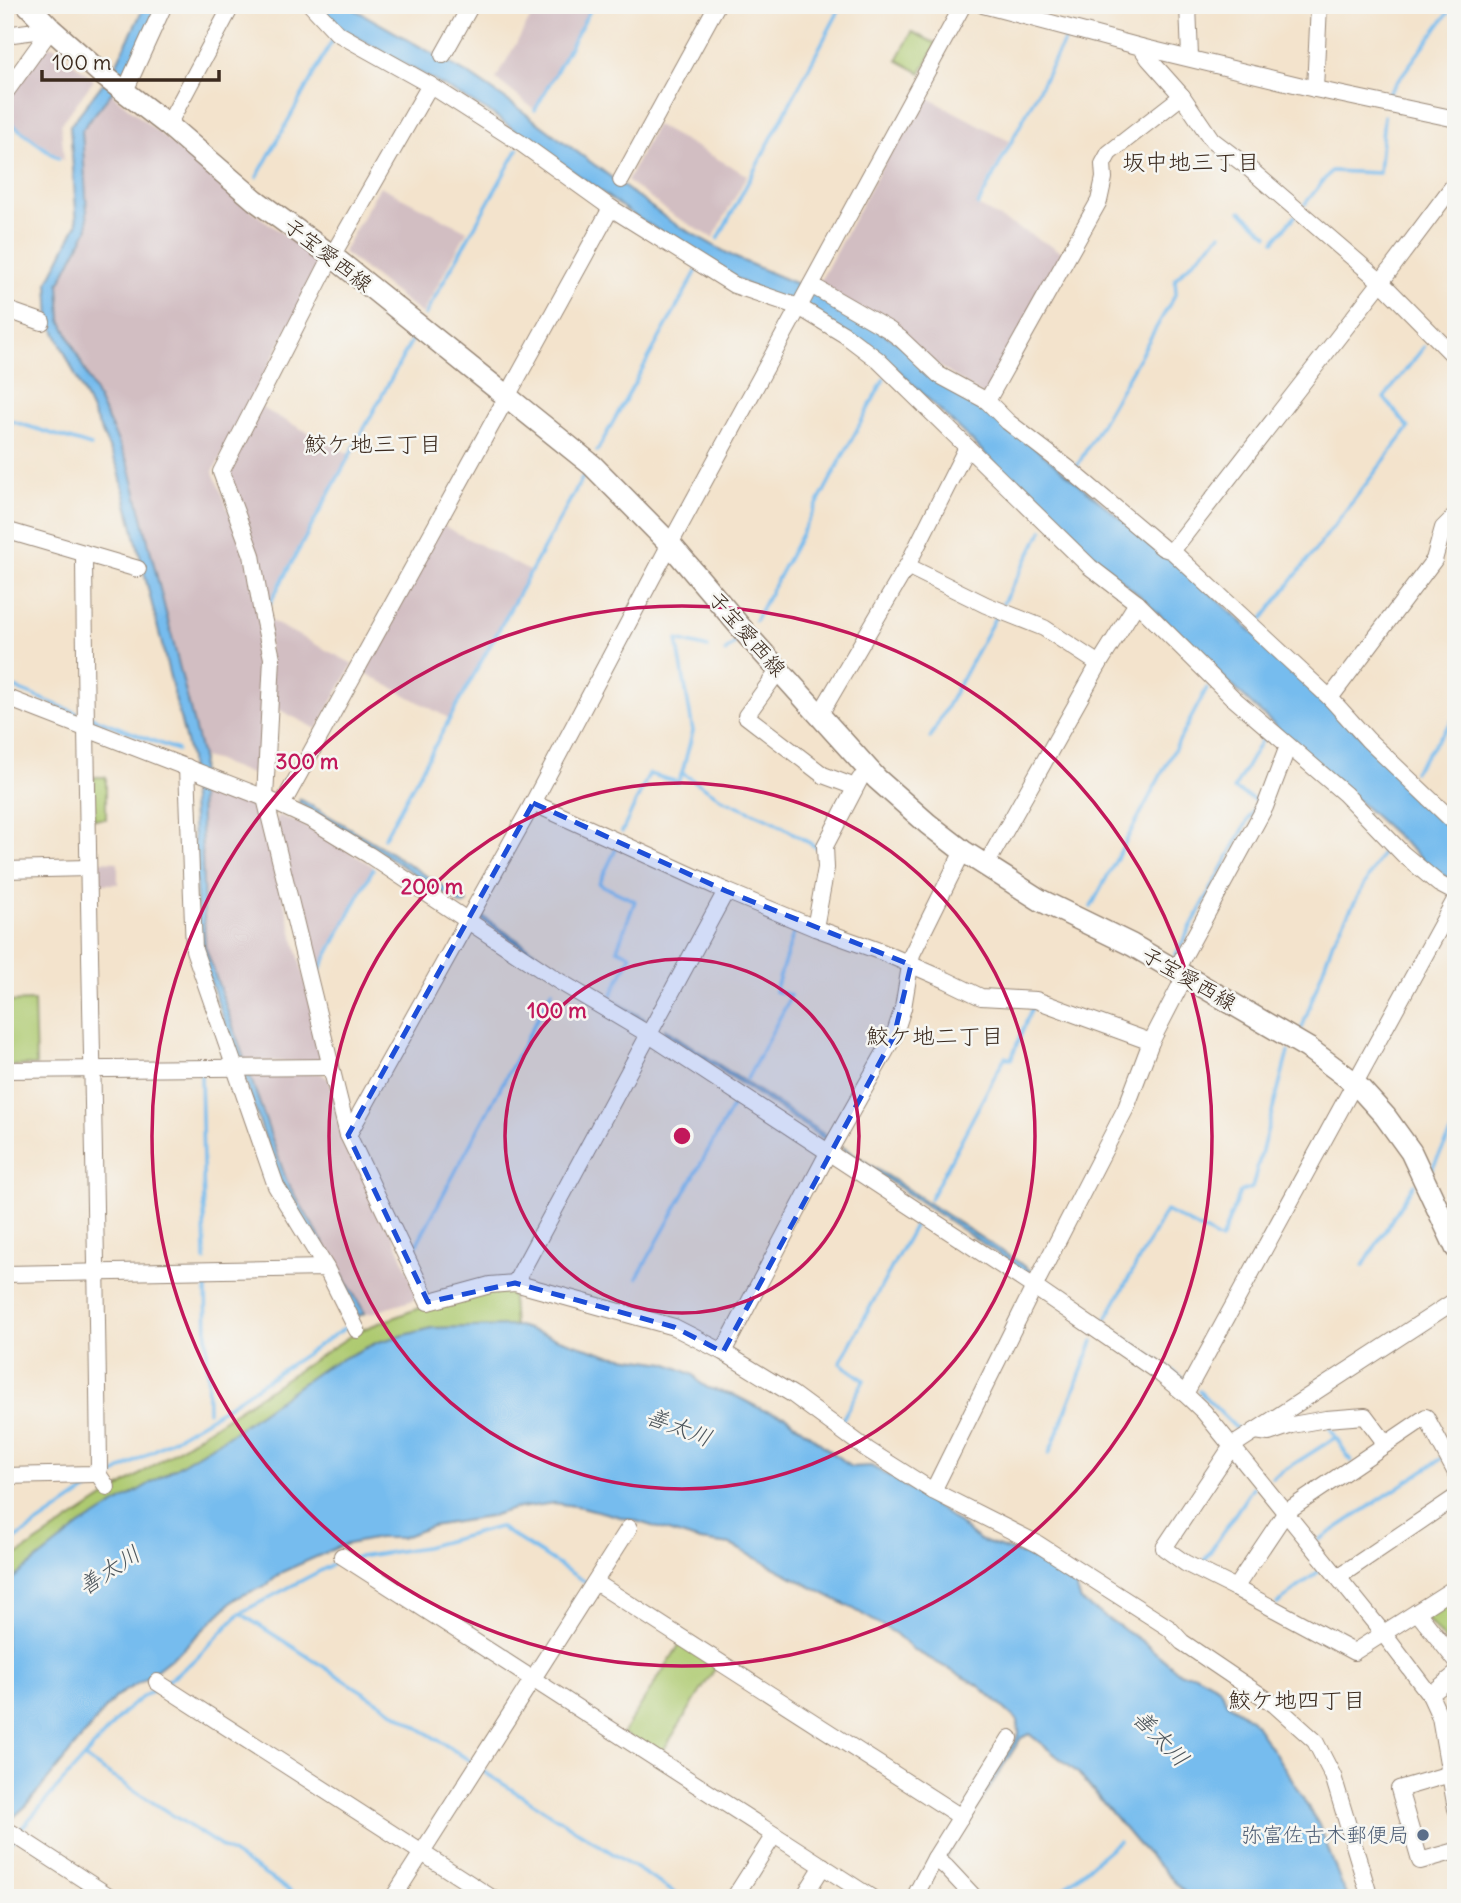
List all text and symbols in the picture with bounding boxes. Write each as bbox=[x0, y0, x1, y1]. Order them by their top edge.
scale bar bbox=[42, 38, 219, 82]
text: 100 m bbox=[52, 49, 111, 76]
district label: 坂中地三丁目 bbox=[1122, 147, 1260, 176]
street label: 子宝愛西線 bbox=[279, 212, 378, 298]
district label: 鮫ケ地三丁目 bbox=[304, 429, 442, 458]
street label: 子宝愛西線 bbox=[703, 585, 792, 682]
text: 300 m bbox=[276, 748, 339, 775]
text: 200 m bbox=[401, 873, 464, 900]
street label: 子宝愛西線 bbox=[1137, 941, 1241, 1017]
text: 100 m bbox=[527, 997, 587, 1024]
district label: 鮫ケ地二丁目 bbox=[866, 1021, 1004, 1050]
centre of rings bbox=[670, 1124, 694, 1148]
water label: 善太川 bbox=[642, 1401, 717, 1452]
water label: 善太川 bbox=[72, 1539, 146, 1601]
district label: 鮫ケ地四丁目 bbox=[1228, 1685, 1366, 1714]
water label: 善太川 bbox=[1127, 1703, 1196, 1773]
place label: 弥富佐古木郵便局 bbox=[1241, 1821, 1409, 1848]
marker: 弥富佐古木郵便局 bbox=[1415, 1827, 1431, 1843]

